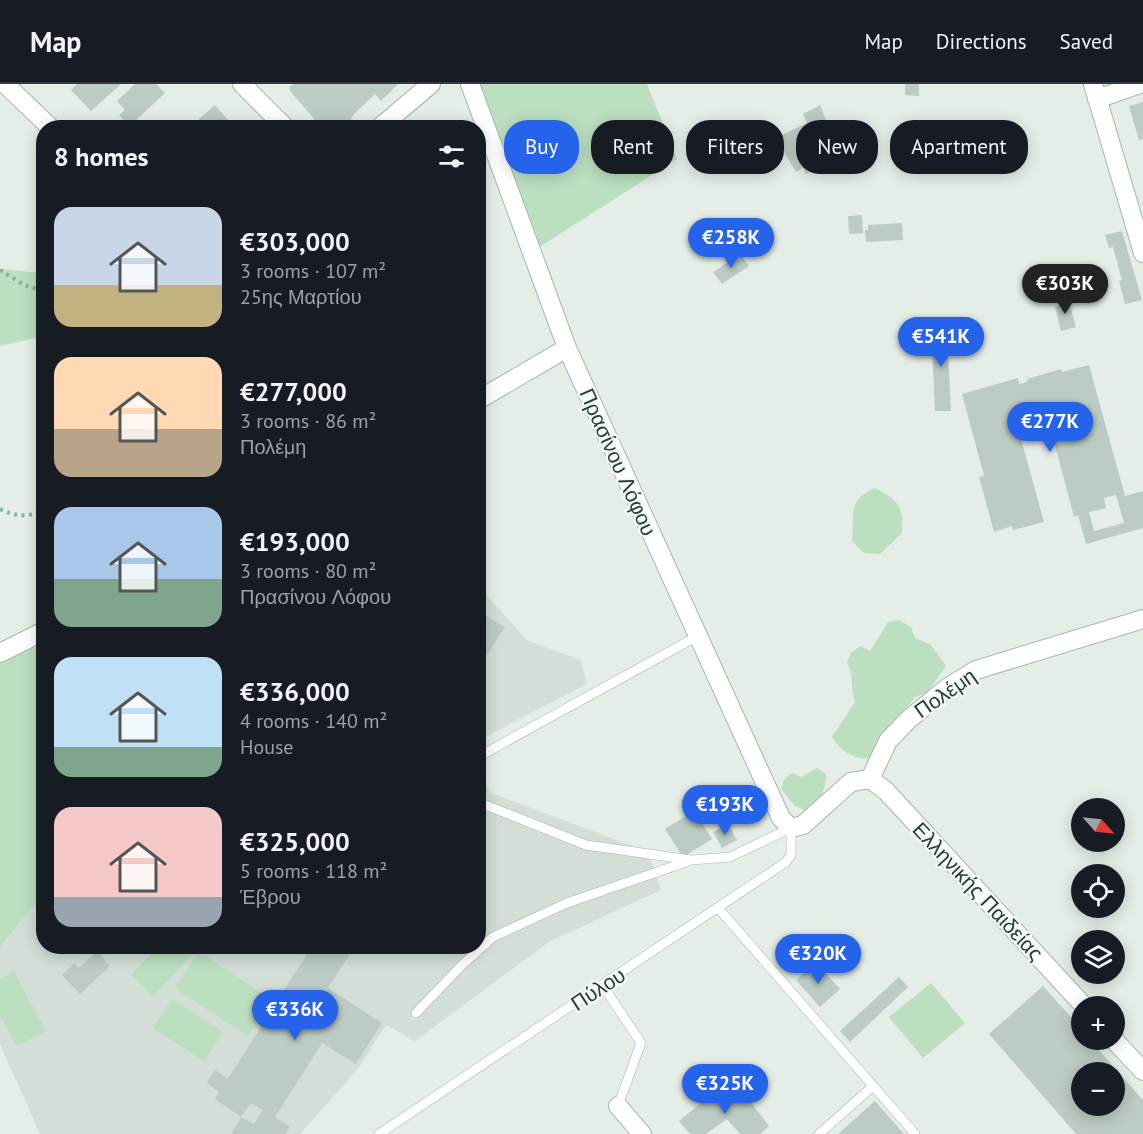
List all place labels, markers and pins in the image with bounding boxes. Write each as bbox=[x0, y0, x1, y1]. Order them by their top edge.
pin: €258K bbox=[689, 218, 773, 269]
pin: €303K bbox=[1023, 264, 1107, 315]
pin: €541K bbox=[899, 317, 983, 368]
pin: €277K bbox=[1008, 402, 1092, 453]
pin: €193K bbox=[683, 785, 767, 836]
pin: €320K bbox=[776, 934, 860, 985]
pin: €336K bbox=[253, 990, 337, 1041]
pin: €325K bbox=[683, 1064, 767, 1115]

